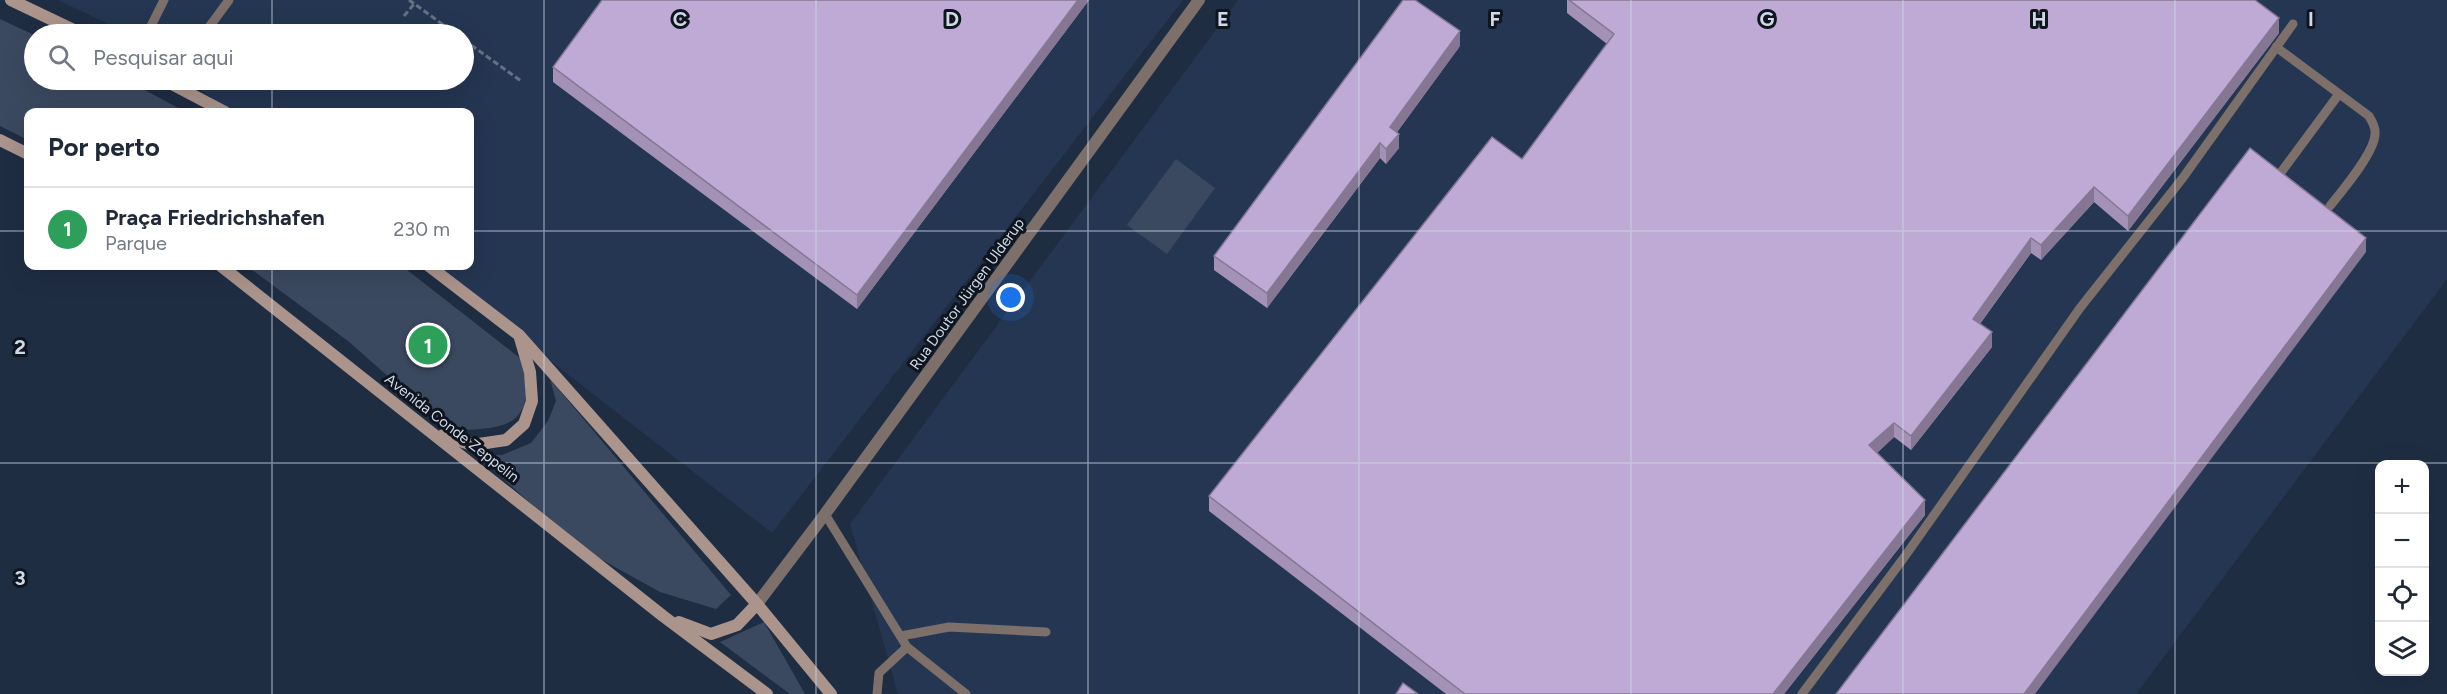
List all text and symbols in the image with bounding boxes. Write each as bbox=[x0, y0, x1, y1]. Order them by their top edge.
text: C bbox=[673, 7, 687, 31]
text: D bbox=[945, 7, 959, 31]
text: E bbox=[1217, 7, 1229, 31]
text: F bbox=[1489, 7, 1501, 31]
text: G bbox=[1760, 7, 1775, 31]
text: H bbox=[2032, 7, 2047, 31]
text: I bbox=[2308, 7, 2314, 31]
search box bbox=[24, 24, 474, 90]
icon: search bbox=[45, 41, 78, 74]
text: Pesquisar aqui bbox=[93, 44, 234, 71]
text: Por perto bbox=[48, 131, 160, 163]
text: Praça Friedrichshafen bbox=[105, 204, 325, 231]
street label: Rua Doutor Jürgen Ulderup bbox=[906, 215, 1028, 373]
text: 1 bbox=[63, 217, 72, 241]
text: 230 m bbox=[393, 217, 450, 241]
text: Parque bbox=[105, 231, 167, 255]
your location bbox=[996, 283, 1025, 312]
pin: 1 bbox=[408, 322, 448, 368]
text: 2 bbox=[14, 335, 26, 359]
street label: Avenida Conde Zeppelin bbox=[381, 370, 523, 486]
map controls bbox=[2375, 460, 2429, 676]
button: + bbox=[2375, 460, 2429, 514]
button: − bbox=[2375, 514, 2429, 568]
text: 3 bbox=[14, 566, 26, 590]
button: locate bbox=[2375, 568, 2429, 622]
button: layers bbox=[2375, 622, 2429, 676]

